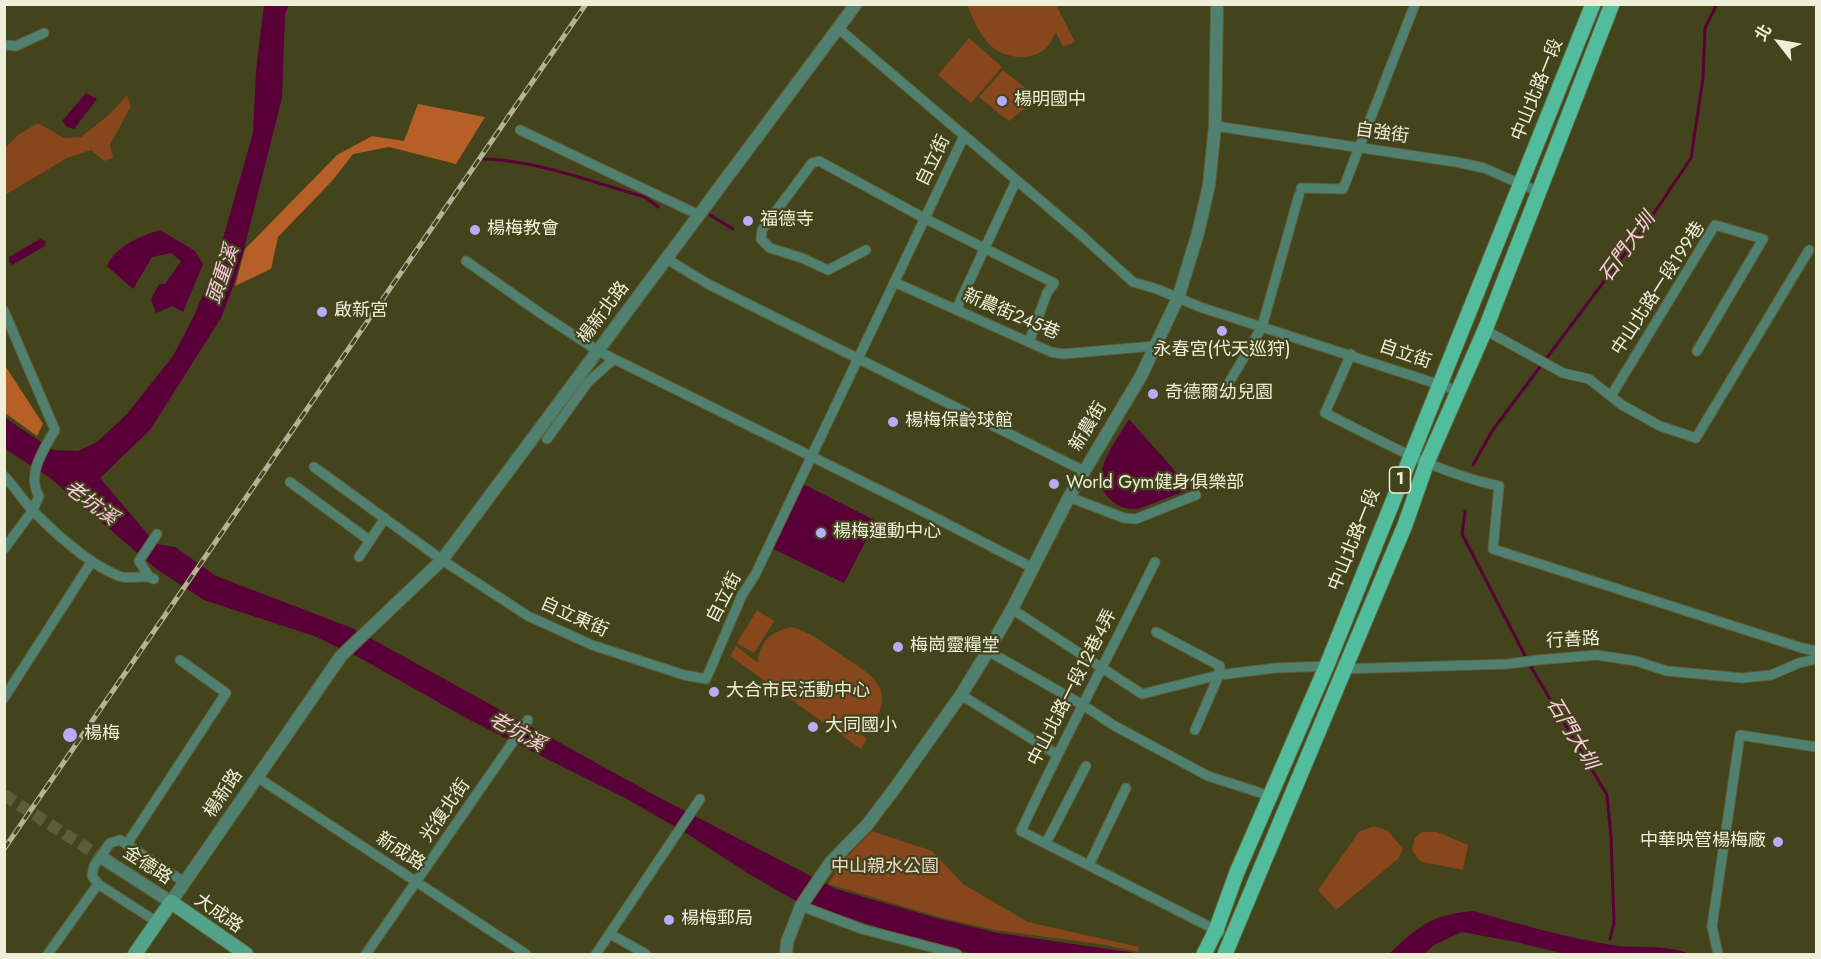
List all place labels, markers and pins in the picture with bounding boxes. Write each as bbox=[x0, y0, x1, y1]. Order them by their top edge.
place label: 楊明國中 bbox=[1014, 90, 1086, 112]
marker: 楊明國中 bbox=[995, 94, 1009, 108]
place label: 福德寺 bbox=[760, 210, 814, 232]
marker: 福德寺 bbox=[741, 214, 755, 228]
place label: 楊梅教會 bbox=[487, 219, 559, 241]
marker: 楊梅教會 bbox=[468, 223, 482, 237]
place label: 啟新宮 bbox=[334, 301, 388, 323]
marker: 啟新宮 bbox=[315, 305, 329, 319]
marker: 永春宮(代天巡狩) bbox=[1215, 324, 1229, 338]
place label: 永春宮(代天巡狩) bbox=[1153, 340, 1291, 362]
place label: 奇德爾幼兒園 bbox=[1165, 383, 1273, 405]
marker: 奇德爾幼兒園 bbox=[1146, 387, 1160, 401]
place label: 楊梅保齡球館 bbox=[905, 411, 1013, 433]
marker: 楊梅保齡球館 bbox=[886, 415, 900, 429]
place label: World Gym健身俱樂部 bbox=[1066, 473, 1244, 495]
marker: World Gym健身俱樂部 bbox=[1047, 477, 1061, 491]
place label: 楊梅運動中心 bbox=[833, 522, 941, 544]
marker: 楊梅運動中心 bbox=[814, 526, 828, 540]
place label: 梅崗靈糧堂 bbox=[910, 636, 1000, 658]
marker: 梅崗靈糧堂 bbox=[891, 640, 905, 654]
place label: 大合市民活動中心 bbox=[726, 681, 870, 703]
marker: 大合市民活動中心 bbox=[707, 685, 721, 699]
place label: 大同國小 bbox=[825, 716, 897, 738]
marker: 大同國小 bbox=[806, 720, 820, 734]
place label: 楊梅 bbox=[84, 724, 120, 746]
marker: 楊梅 bbox=[61, 726, 79, 744]
place label: 中華映管楊梅廠 bbox=[1640, 831, 1766, 853]
marker: 中華映管楊梅廠 bbox=[1771, 835, 1785, 849]
place label: 楊梅郵局 bbox=[681, 909, 753, 931]
marker: 楊梅郵局 bbox=[662, 913, 676, 927]

